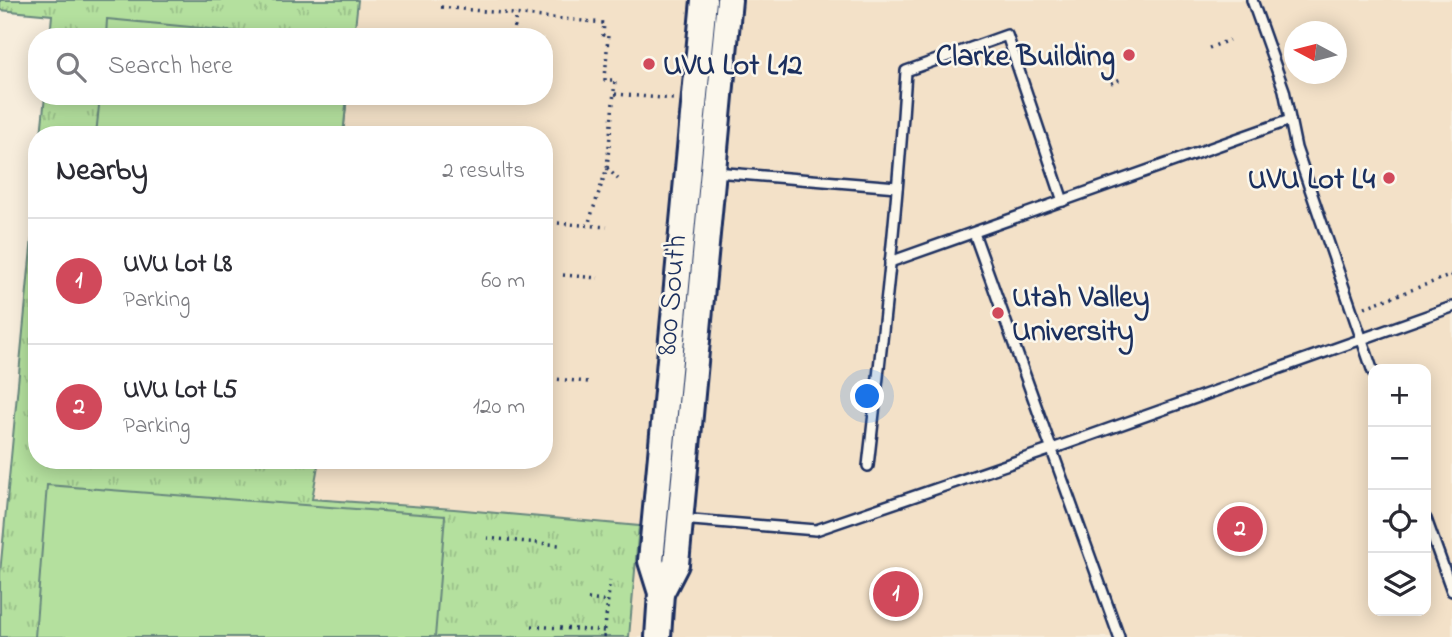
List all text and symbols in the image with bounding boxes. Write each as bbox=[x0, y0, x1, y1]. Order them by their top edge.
north arrow bbox=[1284, 21, 1347, 84]
search box bbox=[28, 28, 553, 105]
place label: Clarke Building bbox=[936, 36, 1115, 81]
place label: UVU Lot L12 bbox=[663, 45, 802, 89]
marker: Clarke Building bbox=[1121, 47, 1137, 63]
icon: search bbox=[52, 48, 90, 86]
text: Search here bbox=[108, 48, 233, 86]
marker: UVU Lot L12 bbox=[641, 56, 657, 72]
text: Nearby bbox=[56, 150, 148, 194]
text: 2 results bbox=[442, 155, 525, 188]
place label: UVU Lot L4 bbox=[1248, 159, 1376, 203]
marker: UVU Lot L4 bbox=[1381, 170, 1397, 186]
street label: 800 South bbox=[646, 233, 700, 357]
text: UVU Lot L8 bbox=[123, 246, 232, 284]
text: 1 bbox=[75, 265, 83, 298]
text: 60 m bbox=[481, 265, 525, 298]
place label: Utah Valley University bbox=[1012, 277, 1150, 355]
text: Parking bbox=[123, 284, 190, 317]
marker: Utah Valley University bbox=[990, 305, 1006, 321]
map controls bbox=[1368, 364, 1431, 616]
button: + bbox=[1368, 364, 1431, 427]
text: UVU Lot L5 bbox=[123, 372, 237, 410]
your location bbox=[850, 379, 884, 413]
text: 2 bbox=[73, 391, 85, 424]
text: 120 m bbox=[473, 391, 525, 424]
text: Parking bbox=[123, 410, 190, 443]
button: − bbox=[1368, 427, 1431, 490]
button: locate bbox=[1368, 490, 1431, 553]
pin: 2 bbox=[1217, 503, 1263, 555]
button: layers bbox=[1368, 553, 1431, 616]
pin: 1 bbox=[873, 568, 919, 620]

